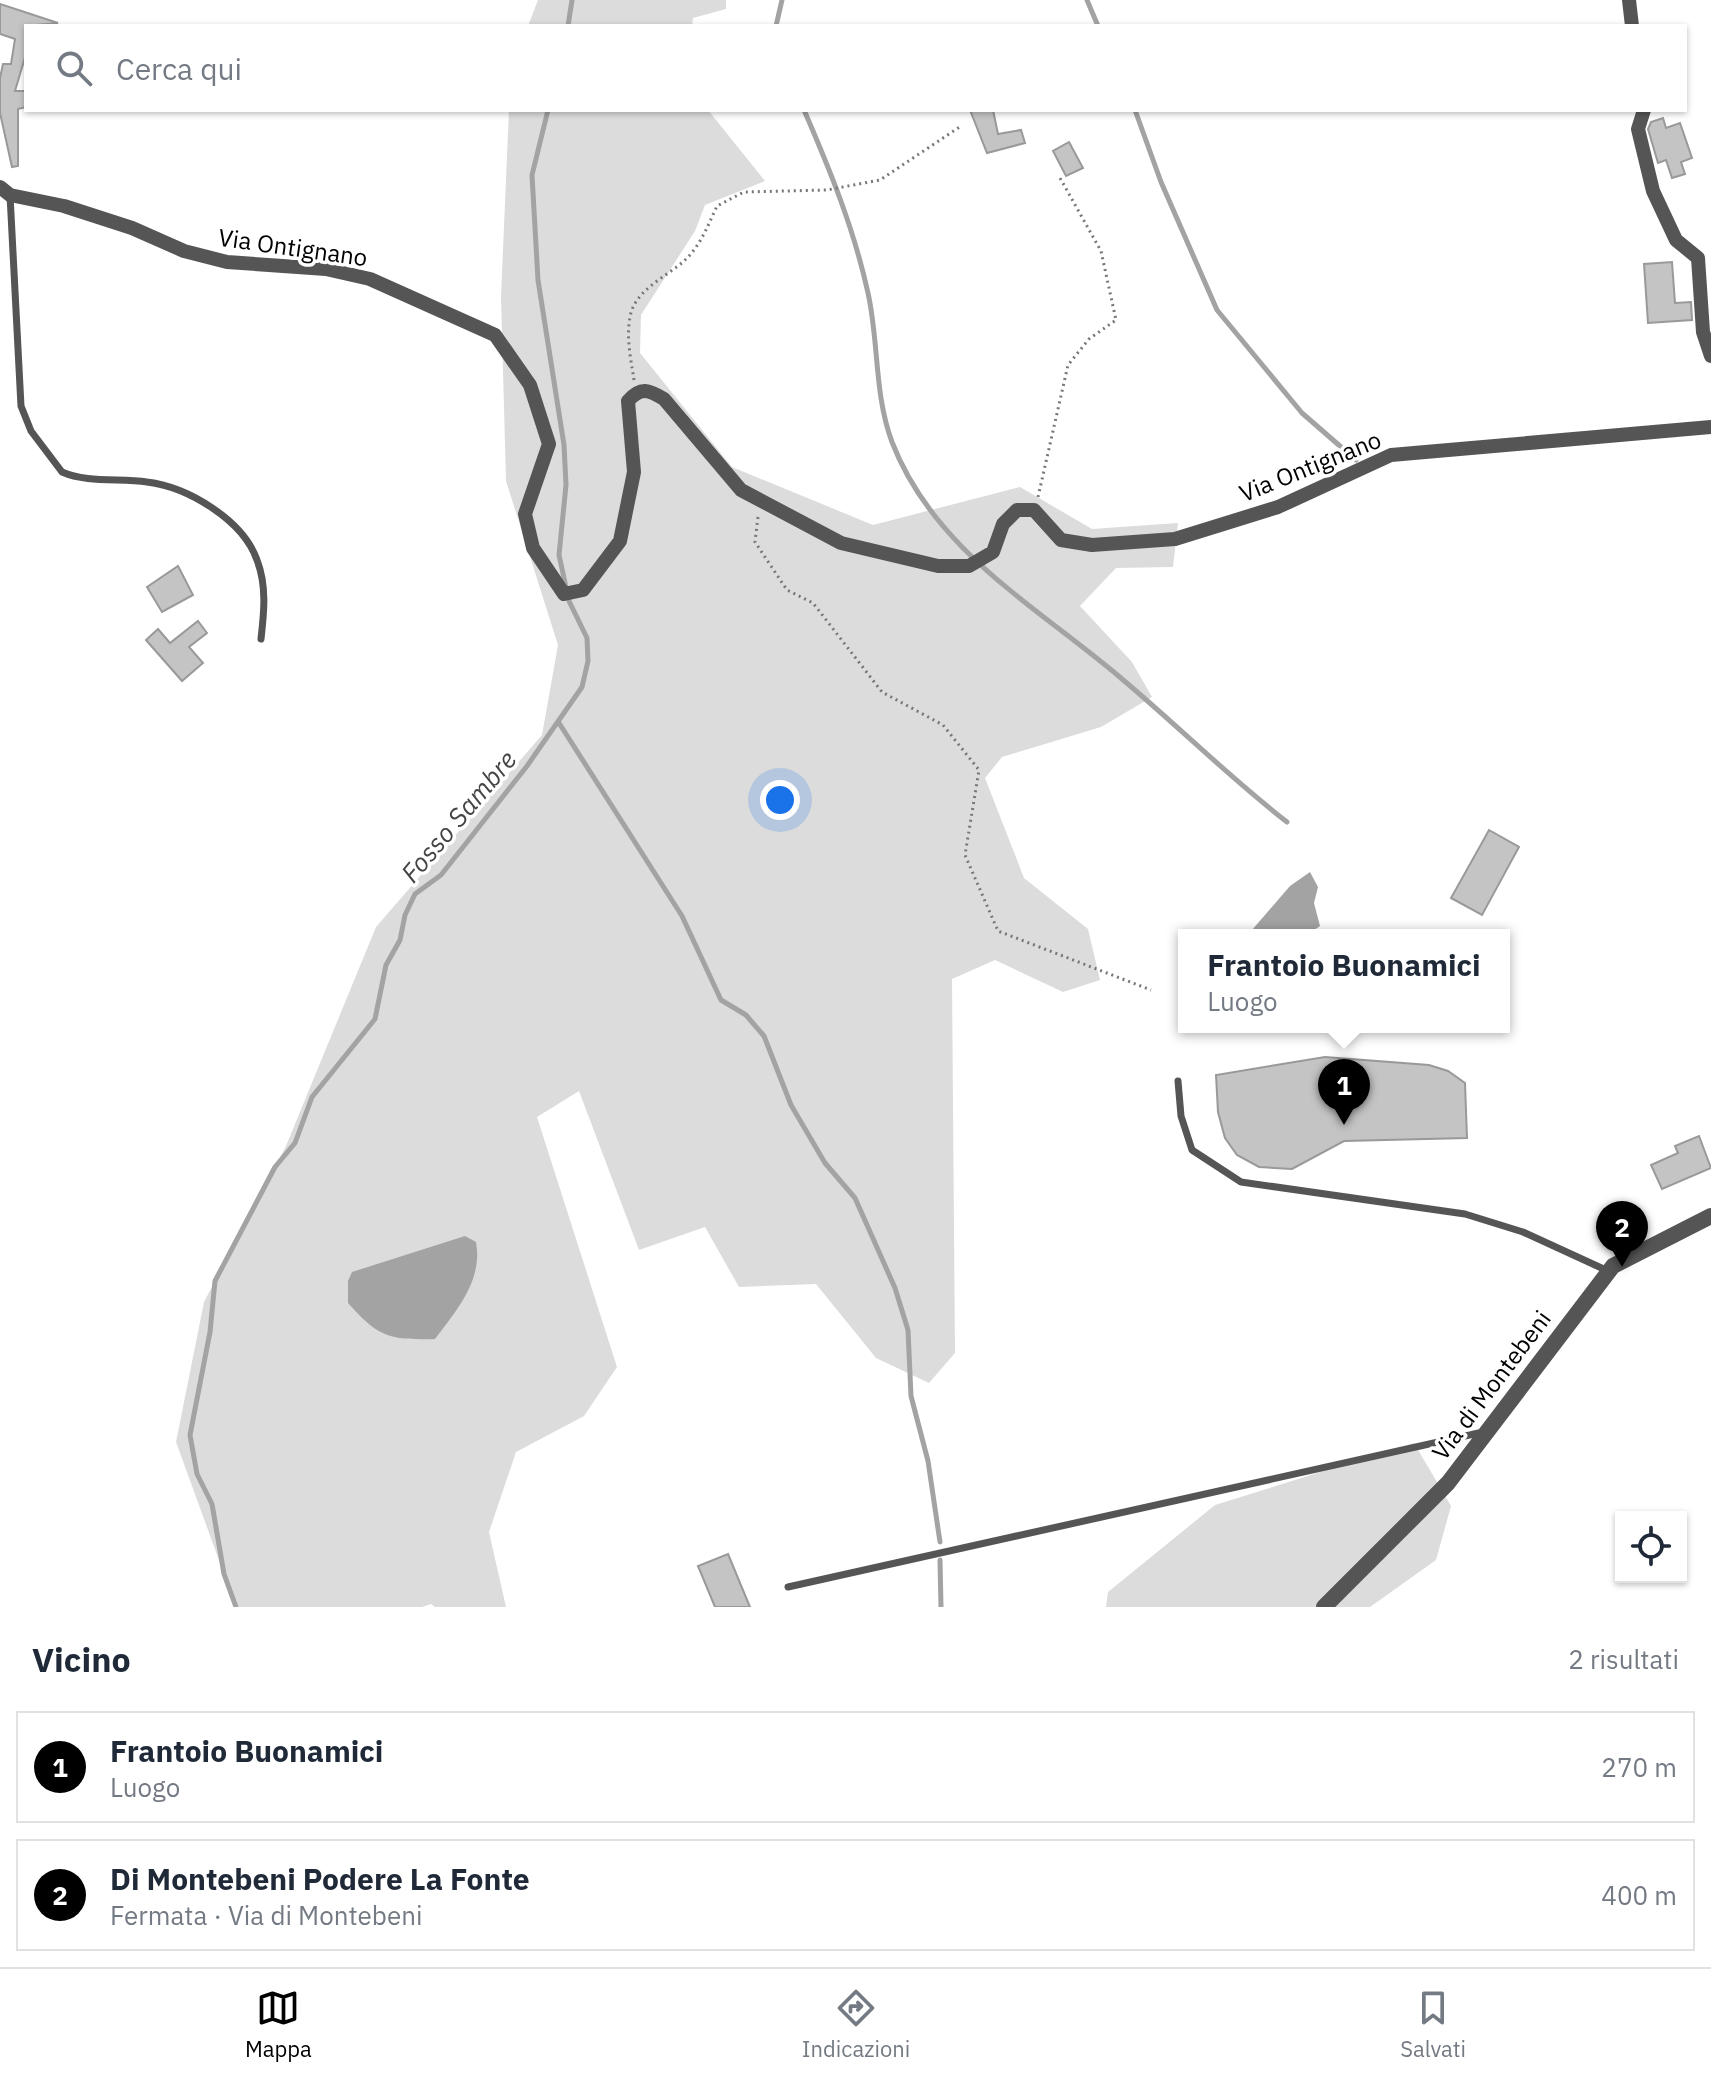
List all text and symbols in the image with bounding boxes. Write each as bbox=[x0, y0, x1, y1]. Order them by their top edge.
search box bbox=[24, 24, 1687, 112]
icon: search bbox=[52, 46, 96, 90]
text: Cerca qui bbox=[116, 49, 242, 88]
street label: Via Ontignano bbox=[216, 221, 370, 273]
street label: Via Ontignano bbox=[1234, 423, 1386, 509]
water label: Fosso Sambre bbox=[393, 743, 523, 889]
your location bbox=[760, 780, 800, 820]
popup bbox=[1178, 929, 1510, 1033]
text: Frantoio Buonamici bbox=[1207, 945, 1481, 984]
text: Luogo bbox=[1207, 984, 1278, 1018]
pin: 1 bbox=[1318, 1059, 1370, 1125]
pin: 2 bbox=[1596, 1201, 1648, 1267]
street label: Via di Montebeni bbox=[1424, 1304, 1558, 1466]
map controls bbox=[1615, 1511, 1687, 1583]
button: locate bbox=[1615, 1511, 1687, 1583]
text: Vicino bbox=[32, 1637, 131, 1681]
text: 2 risultati bbox=[1568, 1642, 1679, 1676]
text: Frantoio Buonamici bbox=[110, 1731, 383, 1770]
text: 1 bbox=[52, 1750, 68, 1784]
text: 270 m bbox=[1601, 1750, 1677, 1784]
text: Luogo bbox=[110, 1770, 180, 1804]
text: Di Montebeni Podere La Fonte bbox=[110, 1859, 530, 1898]
text: 2 bbox=[52, 1878, 68, 1912]
text: 400 m bbox=[1601, 1878, 1677, 1912]
text: Fermata · Via di Montebeni bbox=[110, 1898, 422, 1932]
tab: Mappa bbox=[245, 1986, 312, 2063]
tab: Indicazioni bbox=[802, 1986, 910, 2063]
tab: Salvati bbox=[1400, 1986, 1466, 2063]

